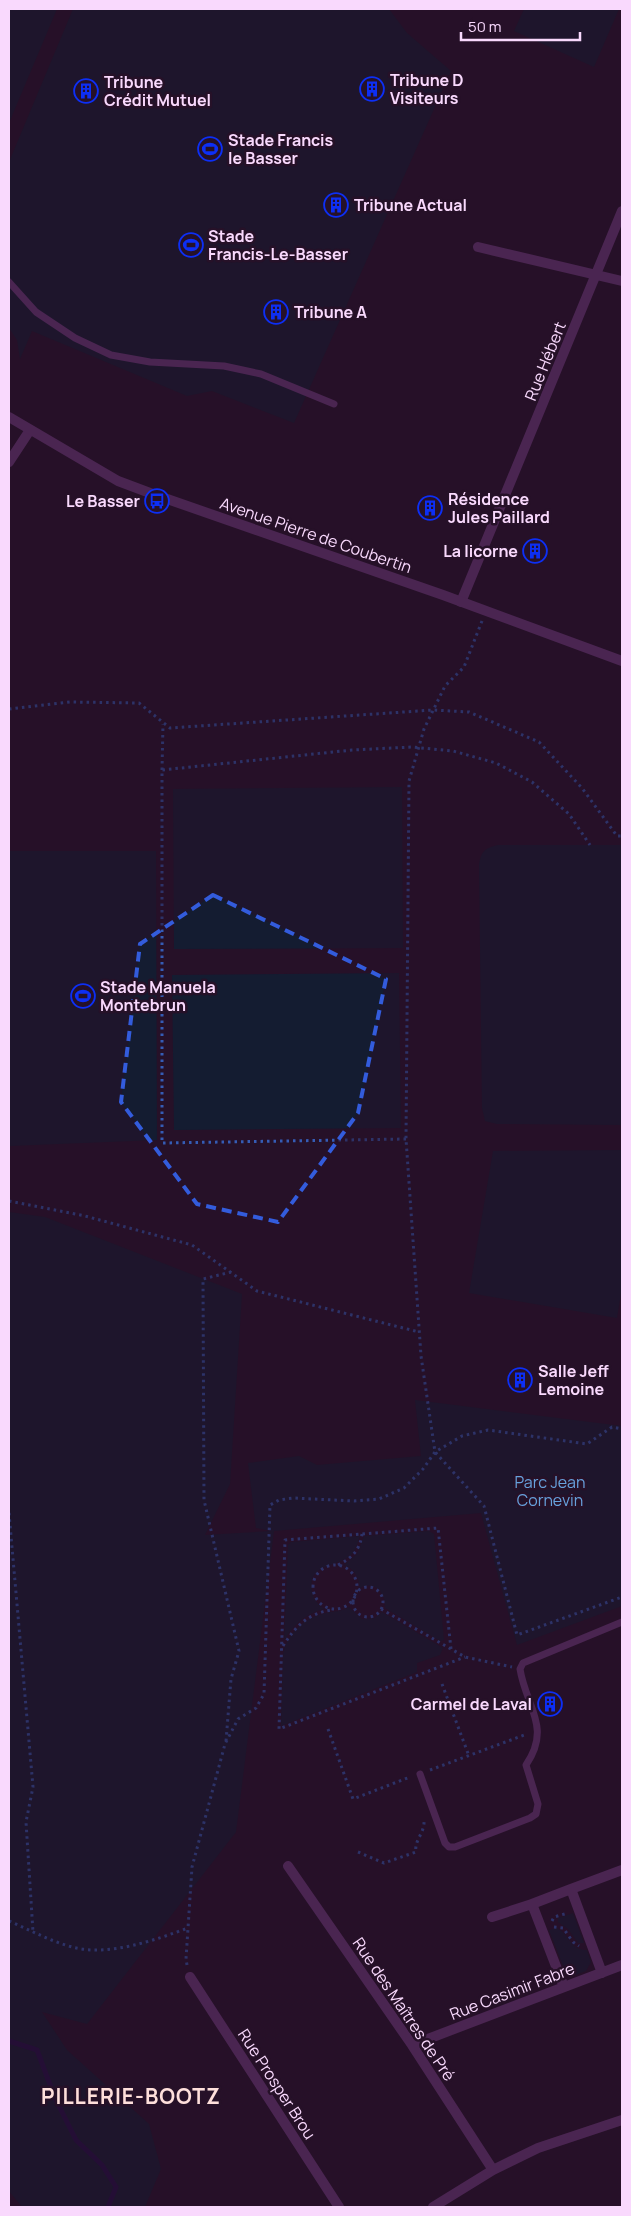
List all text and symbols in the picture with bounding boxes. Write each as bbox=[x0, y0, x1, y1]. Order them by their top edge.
scale bar bbox=[461, 10, 580, 42]
text: 50 m bbox=[468, 16, 502, 37]
place label: Tribune D Visiteurs bbox=[390, 69, 464, 109]
place label: Tribune Crédit Mutuel bbox=[104, 71, 211, 111]
building icon: Tribune D Visiteurs bbox=[359, 76, 385, 102]
building icon: Tribune Crédit Mutuel bbox=[73, 78, 99, 104]
place label: Stade Francis le Basser bbox=[228, 129, 333, 169]
sports icon: Stade Francis le Basser bbox=[197, 136, 223, 162]
building icon: Tribune Actual bbox=[323, 192, 349, 218]
place label: Tribune Actual bbox=[354, 194, 467, 216]
place label: Stade Francis-Le-Basser bbox=[208, 225, 348, 265]
sports icon: Stade Francis-Le-Basser bbox=[178, 232, 204, 258]
building icon: Tribune A bbox=[263, 299, 289, 325]
place label: Tribune A bbox=[294, 301, 367, 323]
street label: Rue Hébert bbox=[519, 318, 571, 404]
bus stop icon: Le Basser bbox=[144, 488, 170, 514]
place label: Résidence Jules Paillard bbox=[448, 488, 550, 528]
place label: Le Basser bbox=[66, 490, 140, 512]
street label: Avenue Pierre de Coubertin bbox=[217, 492, 415, 578]
building icon: Résidence Jules Paillard bbox=[417, 495, 443, 521]
building icon: La licorne bbox=[522, 538, 548, 564]
place label: La licorne bbox=[443, 540, 518, 562]
place label: Stade Manuela Montebrun bbox=[100, 976, 216, 1016]
sports icon: Stade Manuela Montebrun bbox=[70, 983, 96, 1009]
place label: Salle Jeff Lemoine bbox=[538, 1360, 609, 1400]
building icon: Salle Jeff Lemoine bbox=[507, 1367, 533, 1393]
park label: Parc Jean Cornevin bbox=[515, 1471, 585, 1511]
building icon: Carmel de Laval bbox=[537, 1691, 563, 1717]
place label: Carmel de Laval bbox=[411, 1693, 532, 1715]
street label: Rue des Maîtres de Pré bbox=[348, 1933, 460, 2085]
street label: Rue Casimir Fabre bbox=[446, 1957, 578, 2025]
street label: Rue Prosper Brou bbox=[233, 2025, 321, 2143]
district label: PILLERIE-BOOTZ bbox=[41, 2082, 221, 2110]

